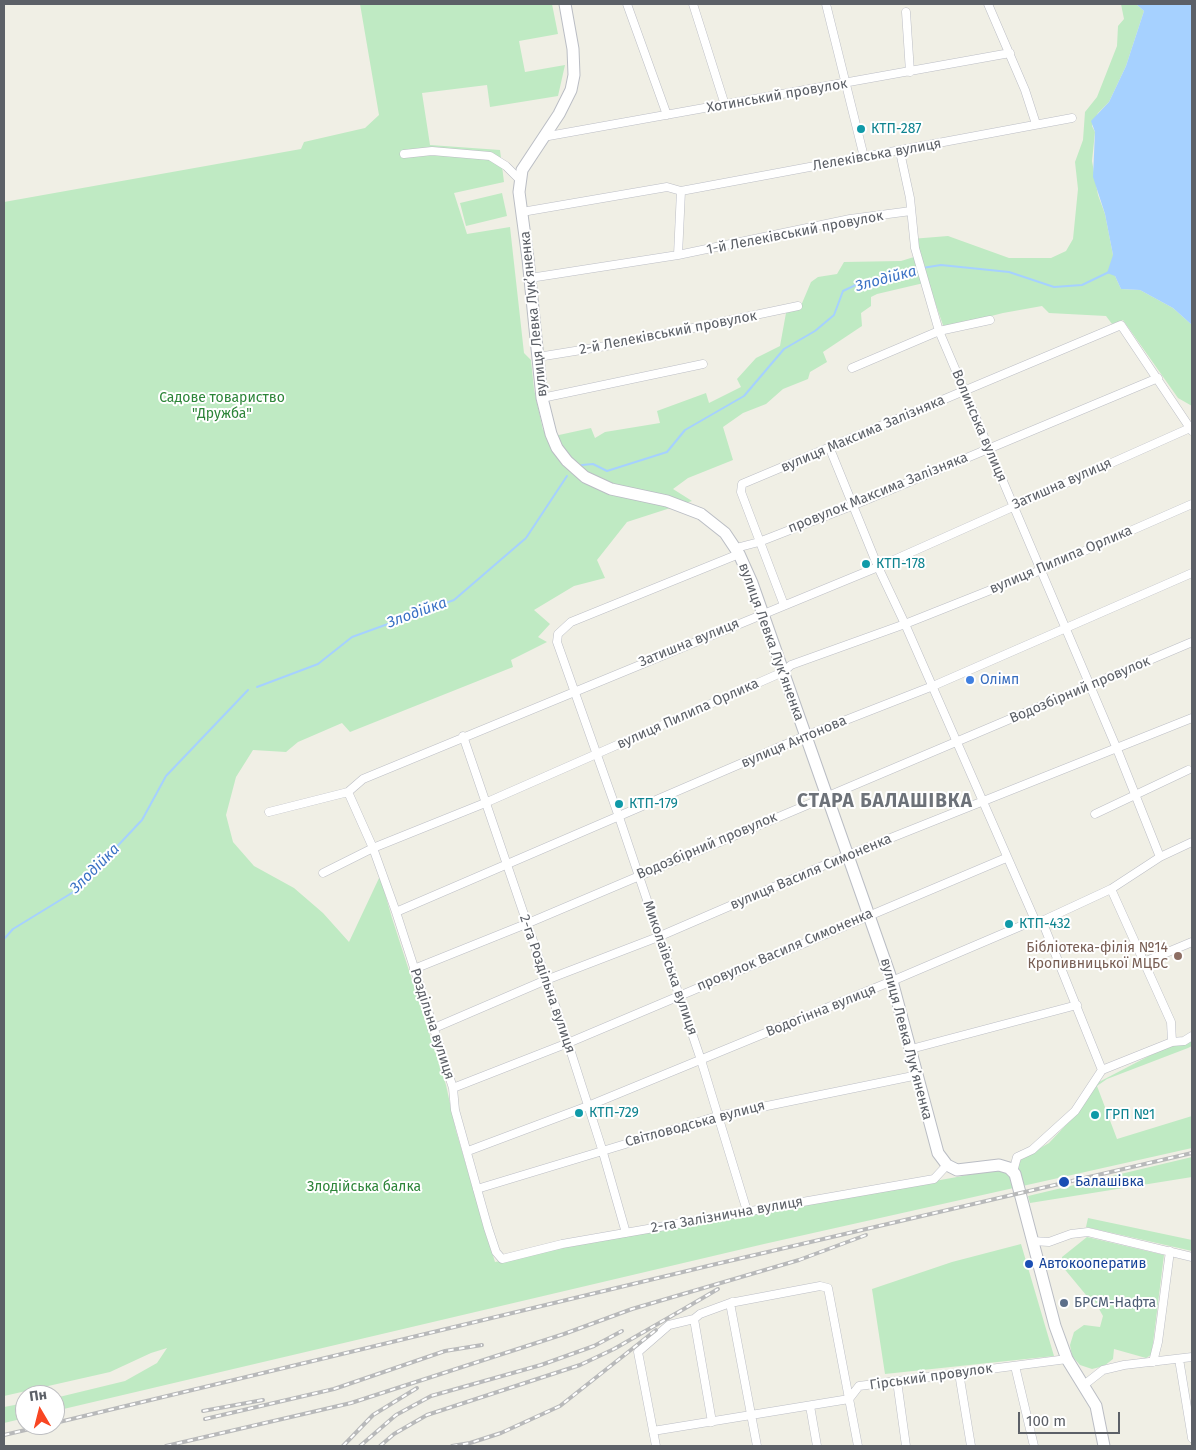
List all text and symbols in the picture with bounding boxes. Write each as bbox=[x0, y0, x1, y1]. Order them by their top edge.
street label: Хотинський провулок bbox=[705, 75, 849, 117]
place label: КТП-287 bbox=[871, 121, 921, 137]
marker: КТП-287 bbox=[855, 123, 867, 135]
street label: Лелеківська вулиця bbox=[811, 135, 943, 175]
street label: 1-й Лелеківський провулок bbox=[705, 208, 885, 258]
street label: вулиця Левка Лукʼяненка bbox=[517, 230, 551, 398]
water label: Злодійка bbox=[853, 262, 919, 296]
street label: 2-й Лелеківський провулок bbox=[578, 308, 758, 358]
street label: Волинська вулиця bbox=[948, 367, 1010, 485]
park label: Садове товариство "Дружба" bbox=[159, 390, 285, 422]
street label: вулиця Максима Залізняка bbox=[778, 392, 948, 476]
street label: провулок Максима Залізняка bbox=[786, 449, 970, 537]
street label: Затишна вулиця bbox=[1010, 455, 1114, 513]
street label: вулиця Пилипа Орлика bbox=[987, 522, 1135, 598]
place label: КТП-178 bbox=[876, 556, 925, 572]
marker: КТП-178 bbox=[860, 558, 872, 570]
street label: вулиця Левка Лукʼяненка bbox=[735, 561, 807, 723]
water label: Злодійка bbox=[384, 594, 450, 632]
street label: Затишна вулиця bbox=[636, 615, 742, 671]
street label: Водозбірний провулок bbox=[1007, 653, 1153, 727]
place label: Олімп bbox=[980, 672, 1019, 688]
marker: Олімп bbox=[964, 674, 976, 686]
street label: вулиця Пилипа Орлика bbox=[615, 675, 761, 753]
street label: вулиця Антонова bbox=[739, 712, 849, 772]
district label: СТАРА БАЛАШІВКА bbox=[795, 791, 975, 813]
place label: КТП-179 bbox=[629, 796, 678, 812]
marker: КТП-179 bbox=[613, 798, 625, 810]
street label: Водозбірний провулок bbox=[634, 809, 780, 883]
street label: вулиця Василя Симоненка bbox=[728, 830, 894, 914]
water label: Злодійка bbox=[66, 840, 124, 898]
street label: Миколаївська вулиця bbox=[639, 899, 701, 1037]
street label: провулок Василя Симоненка bbox=[694, 905, 876, 995]
street label: 2-га Роздільна вулиця bbox=[515, 913, 579, 1055]
place label: КТП-432 bbox=[1019, 916, 1070, 932]
marker: КТП-432 bbox=[1003, 918, 1015, 930]
place label: Бібліотека-філія №14 Кропивницької МЦБС bbox=[1026, 940, 1168, 972]
marker: Бібліотека-філія №14 Кропивницької МЦБС bbox=[1172, 950, 1184, 962]
street label: вулиця Левка Лукʼяненка bbox=[876, 956, 936, 1122]
street label: Роздільна вулиця bbox=[406, 966, 458, 1082]
street label: Водогінна вулиця bbox=[764, 981, 878, 1041]
street label: Світловодська вулиця bbox=[623, 1097, 767, 1151]
place label: КТП-729 bbox=[589, 1105, 639, 1121]
marker: КТП-729 bbox=[573, 1107, 585, 1119]
place label: ГРП №1 bbox=[1105, 1107, 1155, 1123]
marker: ГРП №1 bbox=[1089, 1109, 1101, 1121]
place label: Балашівка bbox=[1075, 1174, 1144, 1190]
marker: Балашівка bbox=[1057, 1175, 1071, 1189]
park label: Злодійська балка bbox=[307, 1179, 421, 1195]
street label: 2-га Залізнична вулиця bbox=[650, 1193, 804, 1237]
place label: Автокооператив bbox=[1039, 1256, 1146, 1272]
marker: Автокооператив bbox=[1023, 1258, 1035, 1270]
place label: БРСМ-Нафта bbox=[1074, 1295, 1156, 1311]
marker: БРСМ-Нафта bbox=[1058, 1297, 1070, 1309]
street label: Гірський провулок bbox=[869, 1360, 993, 1394]
north arrow bbox=[15, 1385, 65, 1435]
text: Пн bbox=[28, 1386, 48, 1405]
scale bar bbox=[1021, 1402, 1124, 1434]
text: 100 m bbox=[1026, 1412, 1066, 1430]

